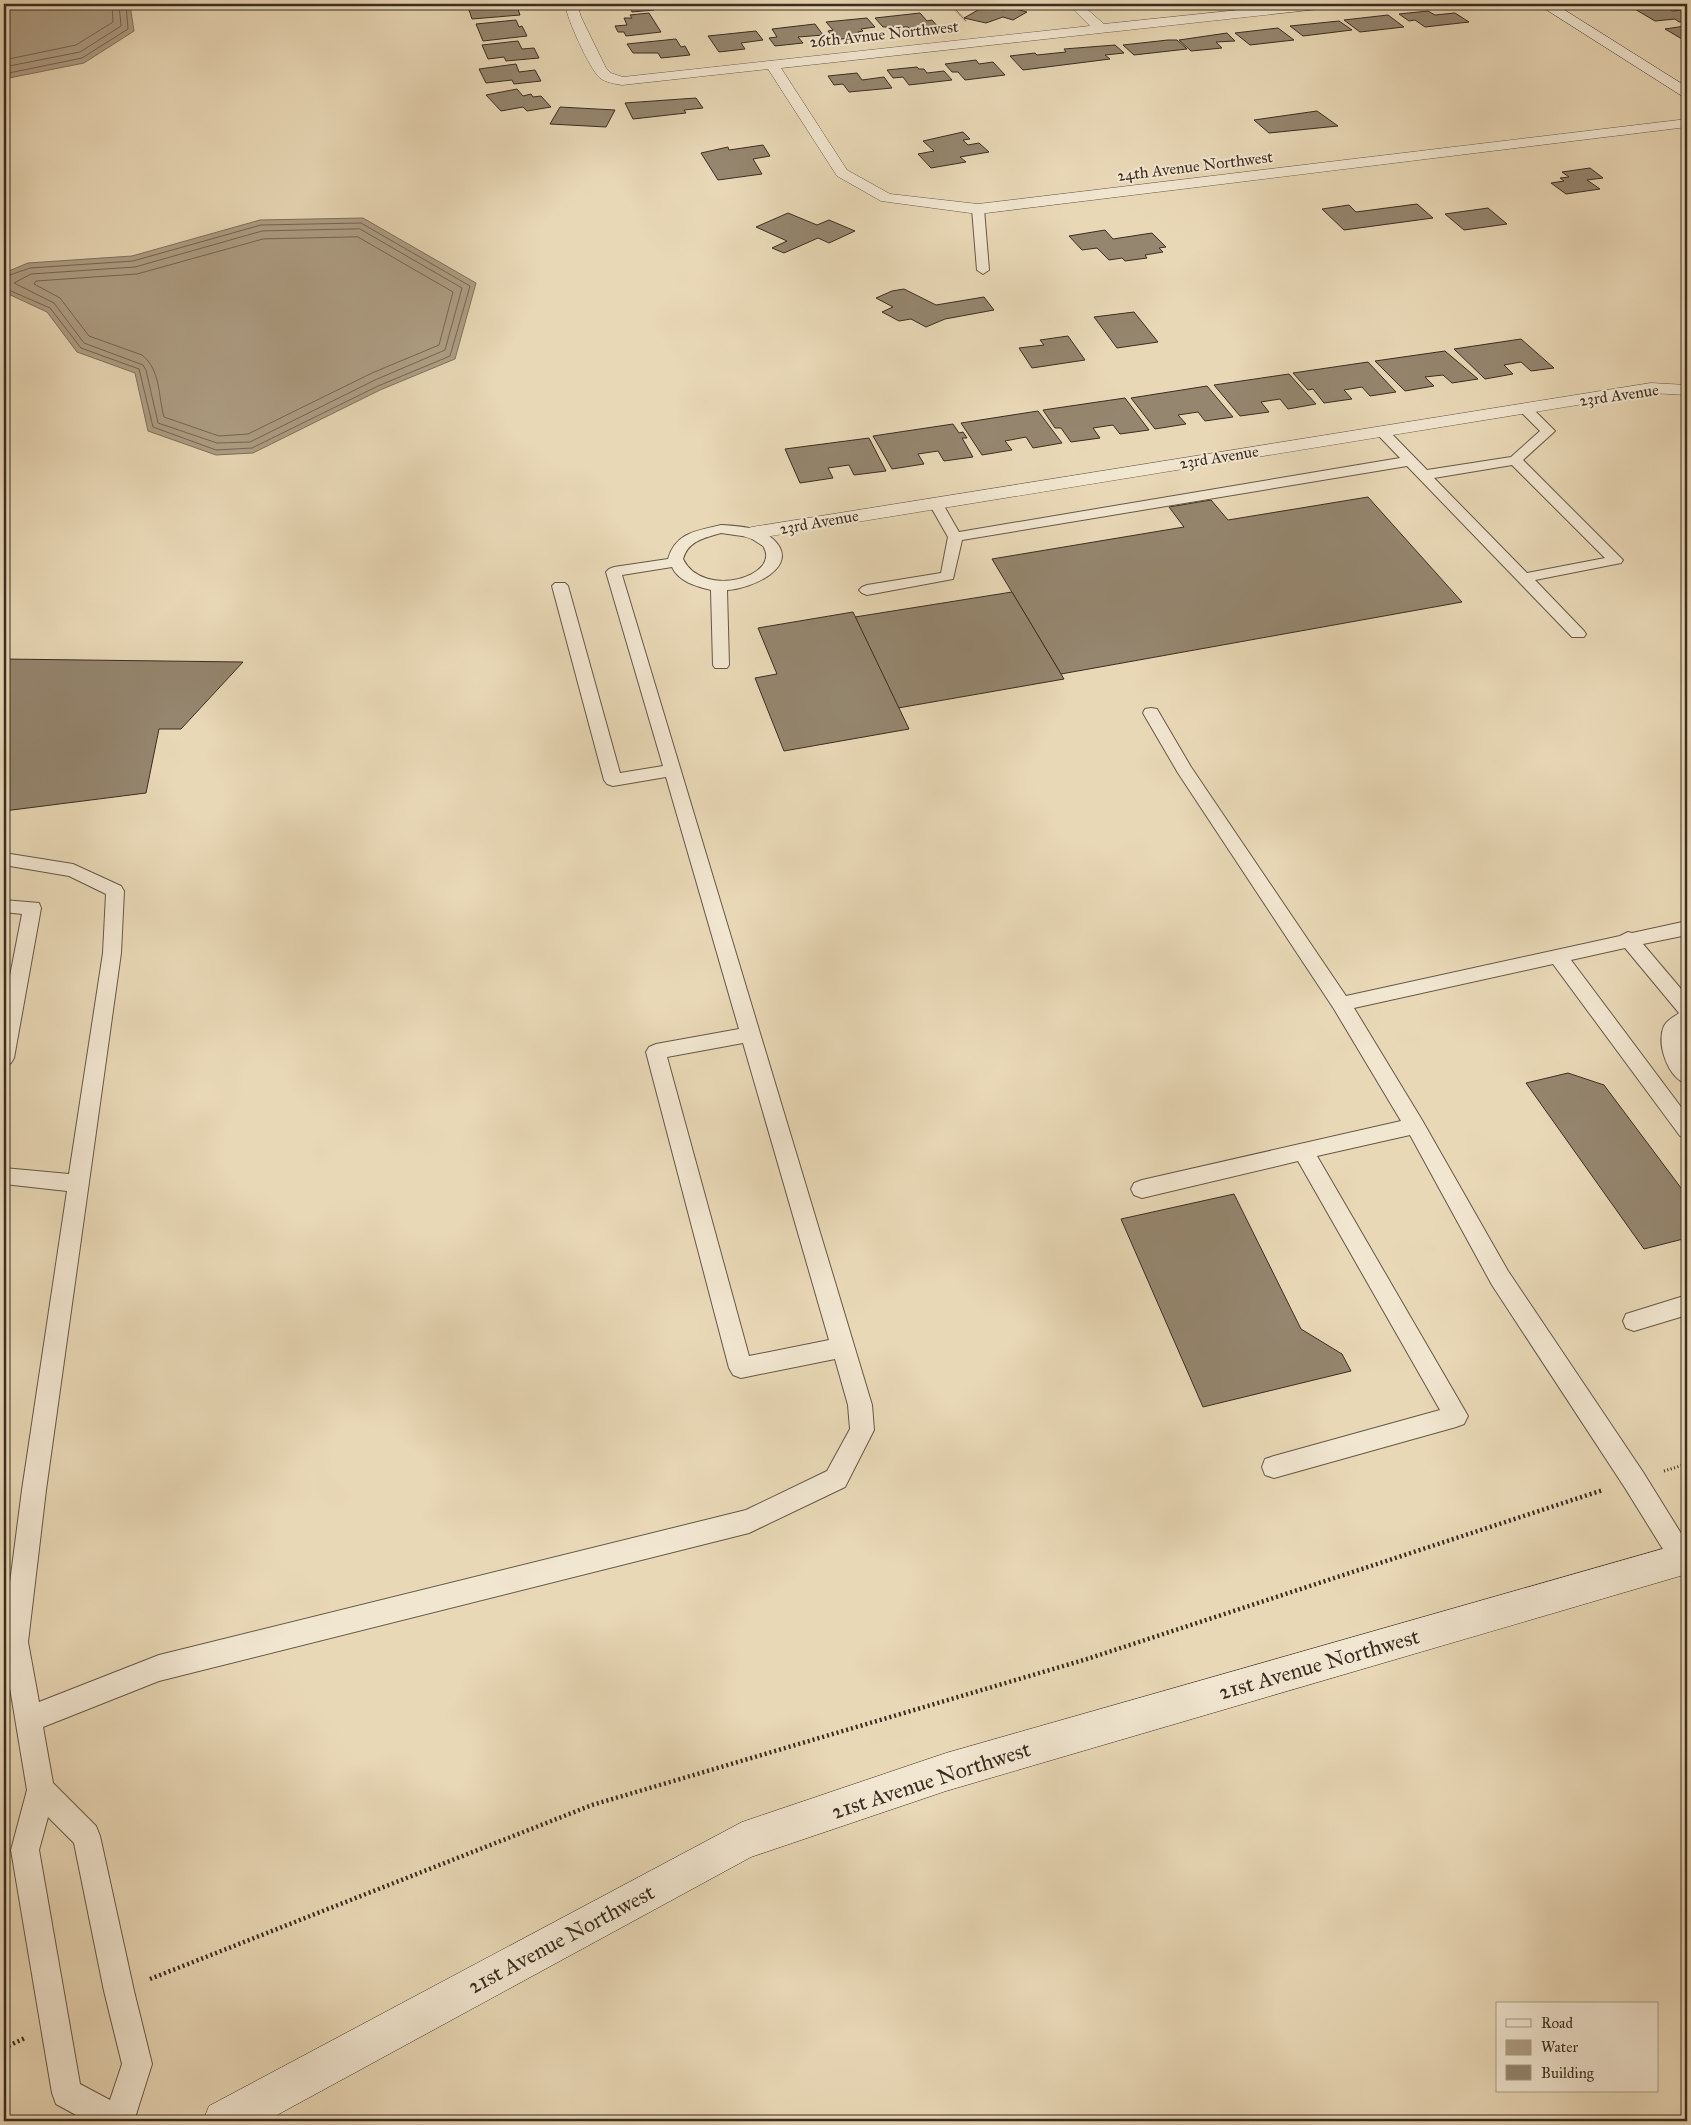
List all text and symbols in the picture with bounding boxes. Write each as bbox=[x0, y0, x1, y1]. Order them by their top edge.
street label: 26th Avnue Northwest bbox=[809, 17, 960, 51]
street label: 24th Avenue Northwest bbox=[1116, 147, 1274, 185]
street label: 23rd Avenue bbox=[1578, 380, 1660, 410]
street label: 23rd Avenue bbox=[1178, 441, 1260, 473]
street label: 23rd Avenue bbox=[778, 506, 860, 538]
street label: 21st Avenue Northwest bbox=[1216, 1622, 1423, 1706]
street label: 21st Avenue Northwest bbox=[828, 1735, 1034, 1825]
street label: 21st Avenue Northwest bbox=[463, 1878, 659, 2000]
legend bbox=[1496, 2002, 1658, 2092]
text: Road bbox=[1541, 2014, 1573, 2032]
text: Water bbox=[1541, 2038, 1578, 2056]
text: Building bbox=[1541, 2064, 1595, 2082]

